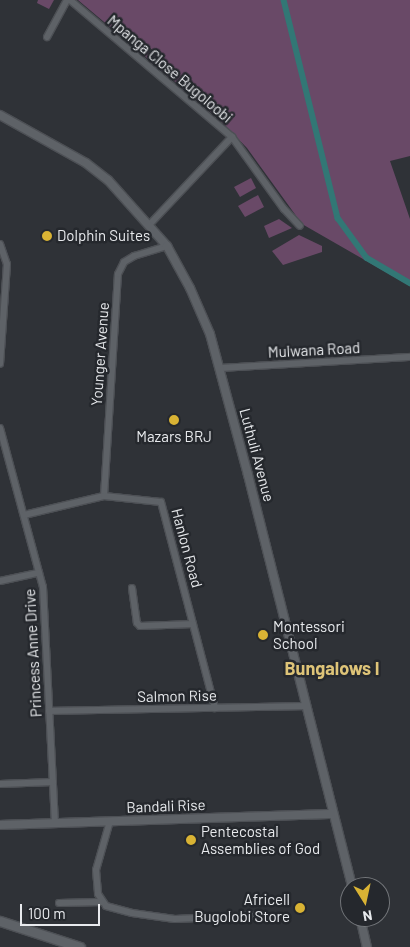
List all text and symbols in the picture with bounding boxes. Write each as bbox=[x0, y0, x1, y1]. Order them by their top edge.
street label: Mpanga Close Bugoloobi bbox=[104, 11, 236, 127]
place label: Dolphin Suites bbox=[57, 227, 150, 245]
marker: Dolphin Suites bbox=[41, 230, 53, 242]
street label: Younger Avenue bbox=[87, 301, 113, 407]
street label: Mulwana Road bbox=[267, 339, 361, 361]
street label: Luthuli Avenue bbox=[236, 406, 278, 504]
marker: Mazars BRJ bbox=[168, 414, 180, 426]
place label: Mazars BRJ bbox=[136, 428, 212, 446]
street label: Hanlon Road bbox=[168, 506, 206, 590]
street label: Princess Anne Drive bbox=[21, 588, 45, 718]
place label: Montessori School bbox=[273, 617, 345, 652]
marker: Montessori School bbox=[257, 629, 269, 641]
district label: Bungalows I bbox=[285, 657, 379, 679]
street label: Salmon Rise bbox=[137, 686, 217, 706]
street label: Bandali Rise bbox=[126, 796, 206, 816]
place label: Pentecostal Assemblies of God bbox=[201, 822, 320, 857]
marker: Pentecostal Assemblies of God bbox=[185, 834, 197, 846]
north arrow bbox=[340, 877, 390, 927]
place label: Africell Bugolobi Store bbox=[194, 890, 290, 925]
scale bar bbox=[22, 894, 102, 926]
marker: Africell Bugolobi Store bbox=[294, 902, 306, 914]
text: 100 m bbox=[28, 904, 66, 922]
text: N bbox=[361, 907, 374, 925]

